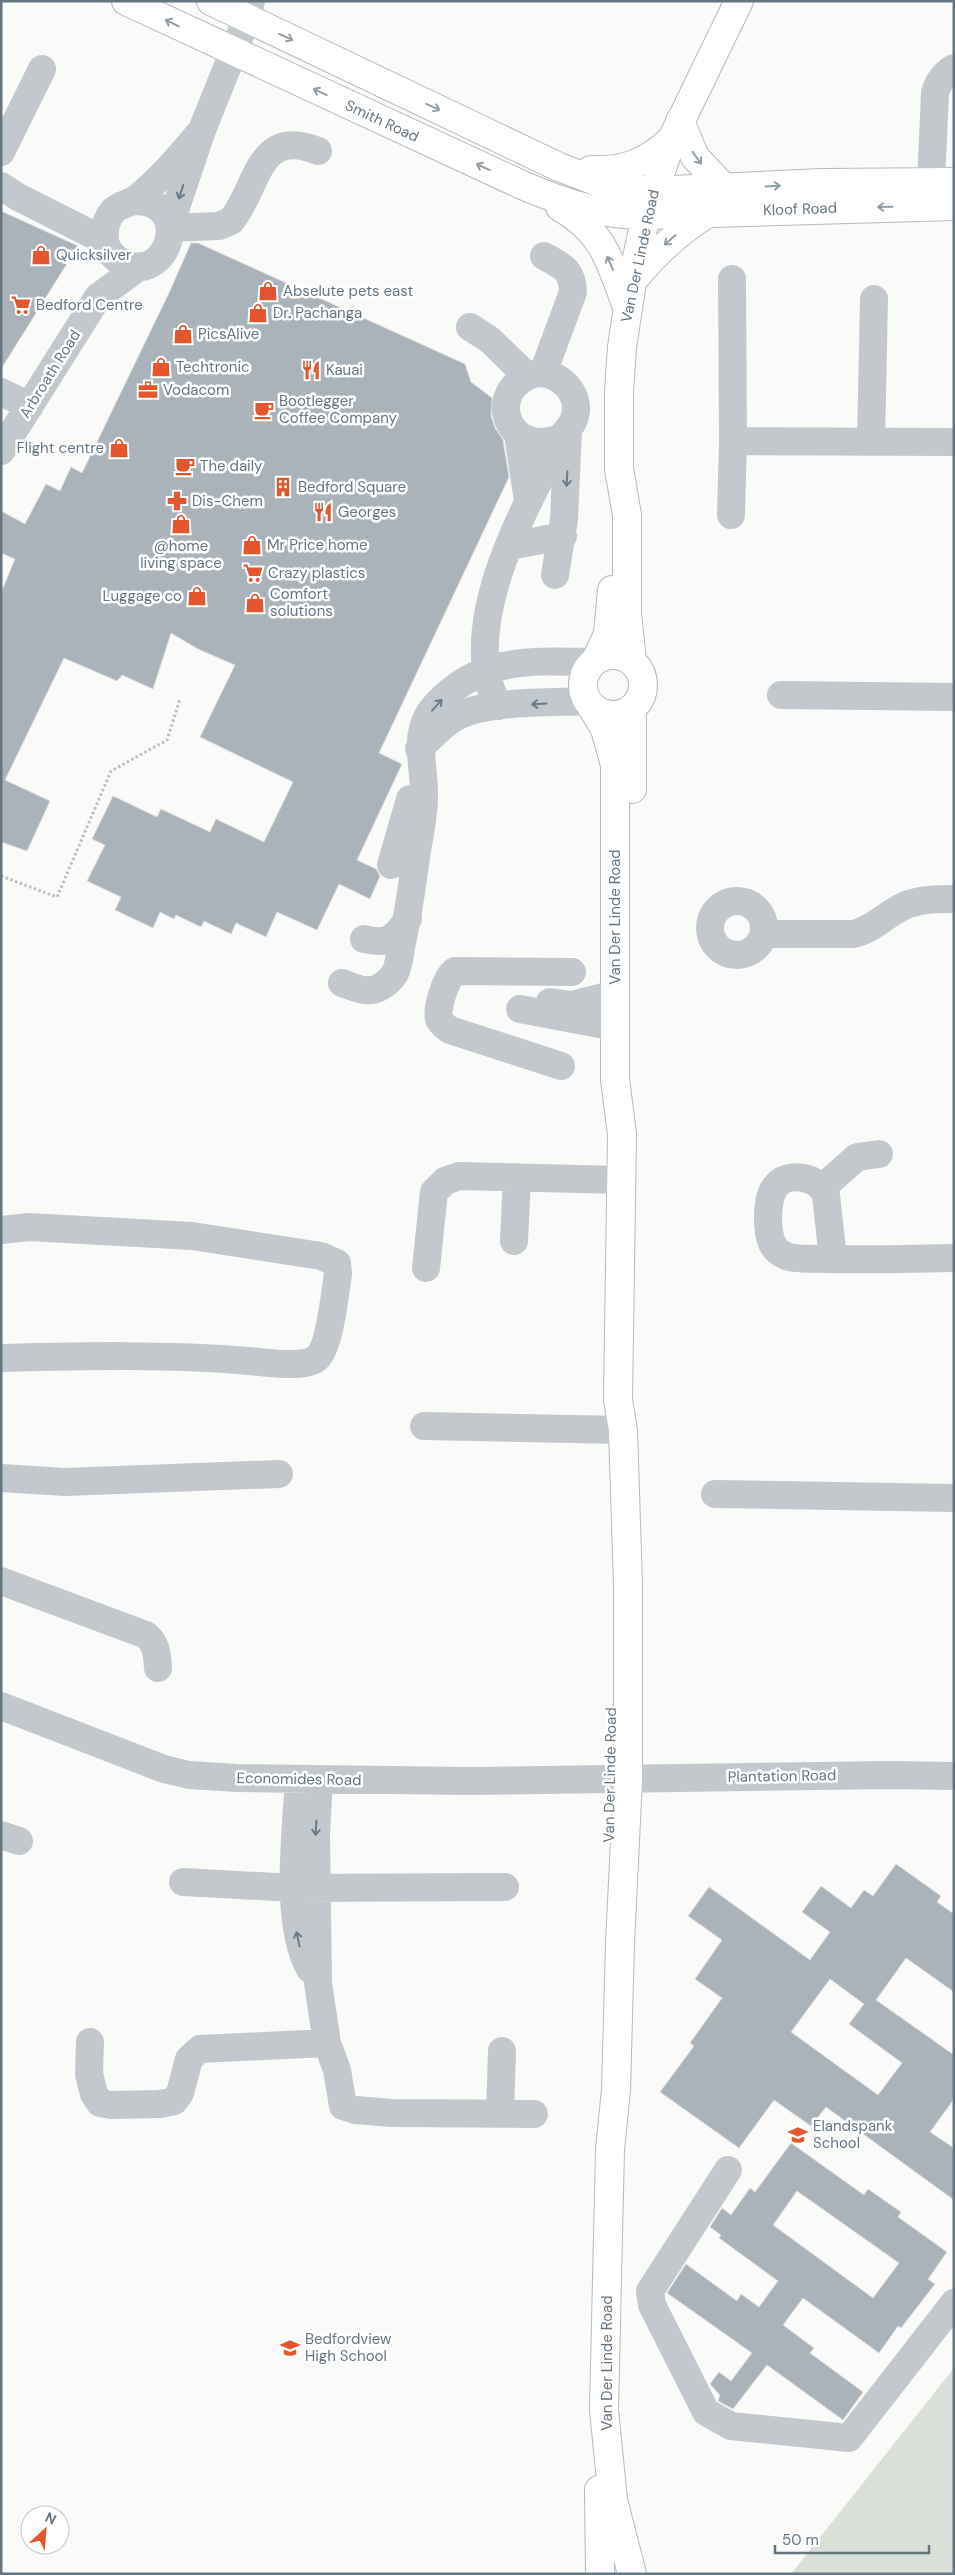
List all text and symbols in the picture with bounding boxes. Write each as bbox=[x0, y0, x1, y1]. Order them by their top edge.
one-way arrow bbox=[165, 18, 180, 28]
one-way arrow bbox=[279, 32, 294, 42]
one-way arrow bbox=[313, 87, 328, 96]
street label: Smith Road bbox=[342, 95, 422, 147]
one-way arrow bbox=[425, 103, 440, 112]
one-way arrow bbox=[692, 151, 702, 165]
one-way arrow bbox=[476, 162, 491, 171]
one-way arrow bbox=[765, 181, 781, 190]
one-way arrow bbox=[175, 184, 185, 200]
street label: Van Der Linde Road bbox=[616, 188, 664, 324]
street label: Kloof Road bbox=[763, 198, 837, 220]
one-way arrow bbox=[877, 202, 893, 212]
one-way arrow bbox=[663, 235, 676, 246]
shop icon: Quicksilver bbox=[30, 244, 52, 266]
place label: Quicksilver bbox=[56, 245, 132, 265]
one-way arrow bbox=[605, 256, 615, 271]
shop icon: Abselute pets east bbox=[257, 280, 279, 302]
place label: Abselute pets east bbox=[283, 281, 413, 301]
supermarket icon: Bedford Centre bbox=[10, 294, 32, 316]
place label: Bedford Centre bbox=[36, 295, 143, 315]
shop icon: Dr. Pachanga bbox=[247, 302, 269, 324]
place label: Dr. Pachanga bbox=[273, 303, 362, 323]
shop icon: PicsAlive bbox=[172, 323, 194, 345]
place label: PicsAlive bbox=[198, 324, 259, 344]
street label: Arbroath Road bbox=[15, 326, 85, 422]
shop icon: Techtronic bbox=[150, 356, 172, 378]
place label: Techtronic bbox=[176, 357, 250, 377]
restaurant icon: Kauai bbox=[300, 359, 322, 381]
place label: Kauai bbox=[326, 360, 363, 380]
office icon: Vodacom bbox=[137, 379, 159, 401]
place label: Vodacom bbox=[163, 380, 229, 400]
place label: Bootlegger Coffee Company bbox=[279, 391, 398, 428]
cafe icon: Bootlegger Coffee Company bbox=[253, 399, 275, 421]
shop icon: Flight centre bbox=[108, 437, 130, 459]
place label: Flight centre bbox=[17, 438, 104, 458]
cafe icon: The daily bbox=[174, 455, 196, 477]
place label: The daily bbox=[200, 456, 263, 476]
one-way arrow bbox=[562, 471, 571, 487]
building icon: Bedford Square bbox=[272, 476, 294, 498]
place label: Bedford Square bbox=[298, 477, 406, 497]
pharmacy icon: Dis-Chem bbox=[166, 490, 188, 512]
place label: Dis-Chem bbox=[192, 491, 263, 511]
restaurant icon: Georges bbox=[312, 501, 334, 523]
place label: Georges bbox=[338, 502, 396, 522]
shop icon: @home living space bbox=[170, 513, 192, 535]
shop icon: Mr Price home bbox=[241, 534, 263, 556]
place label: Mr Price home bbox=[267, 535, 368, 555]
place label: @home living space bbox=[140, 536, 222, 573]
supermarket icon: Crazy plastics bbox=[242, 562, 264, 584]
place label: Crazy plastics bbox=[268, 563, 365, 583]
place label: Comfort solutions bbox=[270, 584, 333, 621]
shop icon: Luggage co bbox=[186, 585, 208, 607]
place label: Luggage co bbox=[103, 586, 182, 606]
shop icon: Comfort solutions bbox=[244, 592, 266, 614]
one-way arrow bbox=[431, 699, 443, 712]
one-way arrow bbox=[531, 699, 547, 708]
street label: Van Der Linde Road bbox=[605, 849, 625, 985]
street label: Van Der Linde Road bbox=[599, 1707, 621, 1843]
street label: Plantation Road bbox=[728, 1765, 836, 1787]
street label: Economides Road bbox=[236, 1768, 362, 1790]
one-way arrow bbox=[312, 1820, 321, 1836]
one-way arrow bbox=[293, 1932, 302, 1948]
place label: Elandspank School bbox=[813, 2116, 893, 2153]
school or university icon: Elandspank School bbox=[787, 2124, 809, 2146]
street label: Van Der Linde Road bbox=[597, 2295, 617, 2431]
place label: Bedfordview High School bbox=[305, 2329, 392, 2366]
school or university icon: Bedfordview High School bbox=[279, 2337, 301, 2359]
north arrow bbox=[20, 2505, 70, 2555]
text: N bbox=[42, 2508, 59, 2529]
scale bar bbox=[775, 2522, 929, 2554]
text: 50 m bbox=[782, 2530, 819, 2550]

